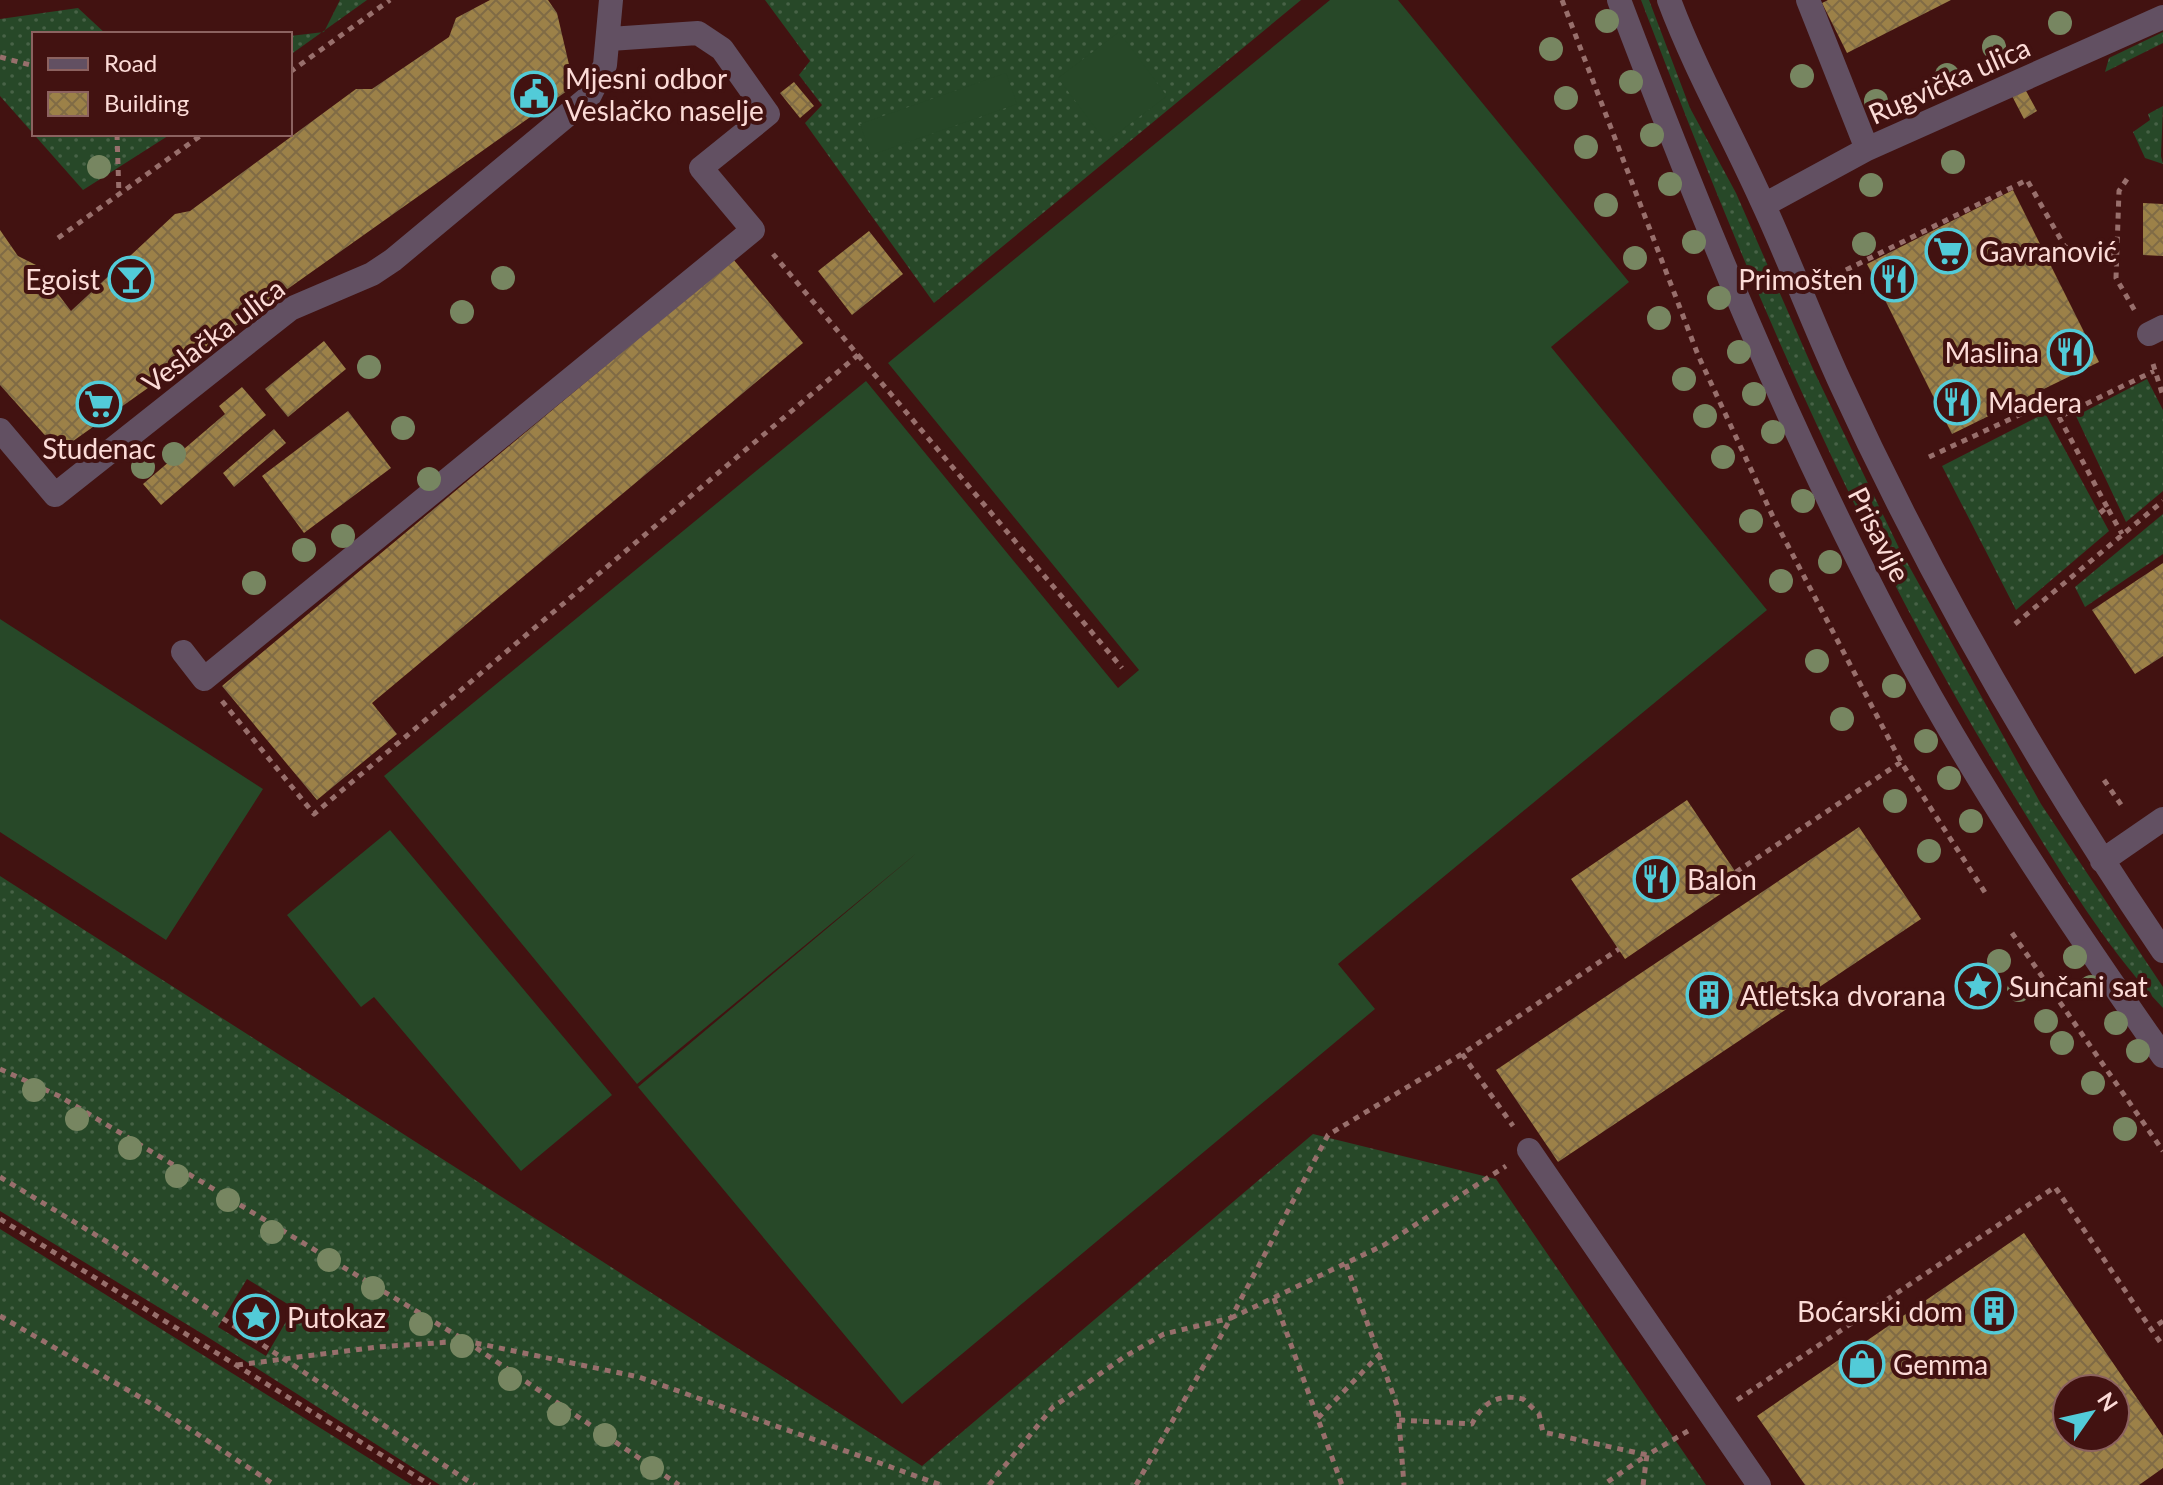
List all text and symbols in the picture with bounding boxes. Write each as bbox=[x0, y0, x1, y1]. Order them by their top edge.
street label: Rugvička ulica bbox=[1863, 29, 2035, 131]
legend bbox=[32, 32, 292, 136]
text: Road bbox=[104, 48, 157, 77]
place label: Mjesni odbor Veslačko naselje bbox=[565, 61, 764, 127]
public building icon: Mjesni odbor Veslačko naselje bbox=[510, 70, 558, 118]
text: Building bbox=[104, 88, 189, 117]
supermarket icon: Gavranović bbox=[1924, 227, 1972, 275]
place label: Gavranović bbox=[1979, 234, 2117, 268]
bar icon: Egoist bbox=[107, 255, 155, 303]
restaurant icon: Primošten bbox=[1870, 255, 1918, 303]
place label: Egoist bbox=[25, 262, 100, 296]
place label: Primošten bbox=[1738, 262, 1863, 296]
street label: Veslačka ulica bbox=[135, 271, 291, 399]
restaurant icon: Maslina bbox=[2046, 328, 2094, 376]
place label: Maslina bbox=[1945, 335, 2039, 369]
restaurant icon: Madera bbox=[1933, 378, 1981, 426]
supermarket icon: Studenac bbox=[75, 380, 123, 428]
place label: Madera bbox=[1988, 385, 2082, 419]
place label: Studenac bbox=[42, 431, 156, 465]
street label: Prisavlje bbox=[1842, 481, 1918, 587]
restaurant icon: Balon bbox=[1632, 855, 1680, 903]
place label: Balon bbox=[1687, 862, 1757, 896]
place icon: Sunčani sat bbox=[1954, 962, 2002, 1010]
place label: Sunčani sat bbox=[2009, 969, 2148, 1003]
building icon: Atletska dvorana bbox=[1685, 971, 1733, 1019]
place label: Atletska dvorana bbox=[1740, 978, 1946, 1012]
building icon: Boćarski dom bbox=[1970, 1287, 2018, 1335]
place icon: Putokaz bbox=[232, 1293, 280, 1341]
place label: Boćarski dom bbox=[1797, 1294, 1963, 1328]
place label: Putokaz bbox=[287, 1300, 386, 1334]
shop icon: Gemma bbox=[1838, 1340, 1886, 1388]
place label: Gemma bbox=[1893, 1347, 1988, 1381]
north arrow bbox=[2051, 1373, 2131, 1453]
text: N bbox=[2092, 1387, 2124, 1416]

